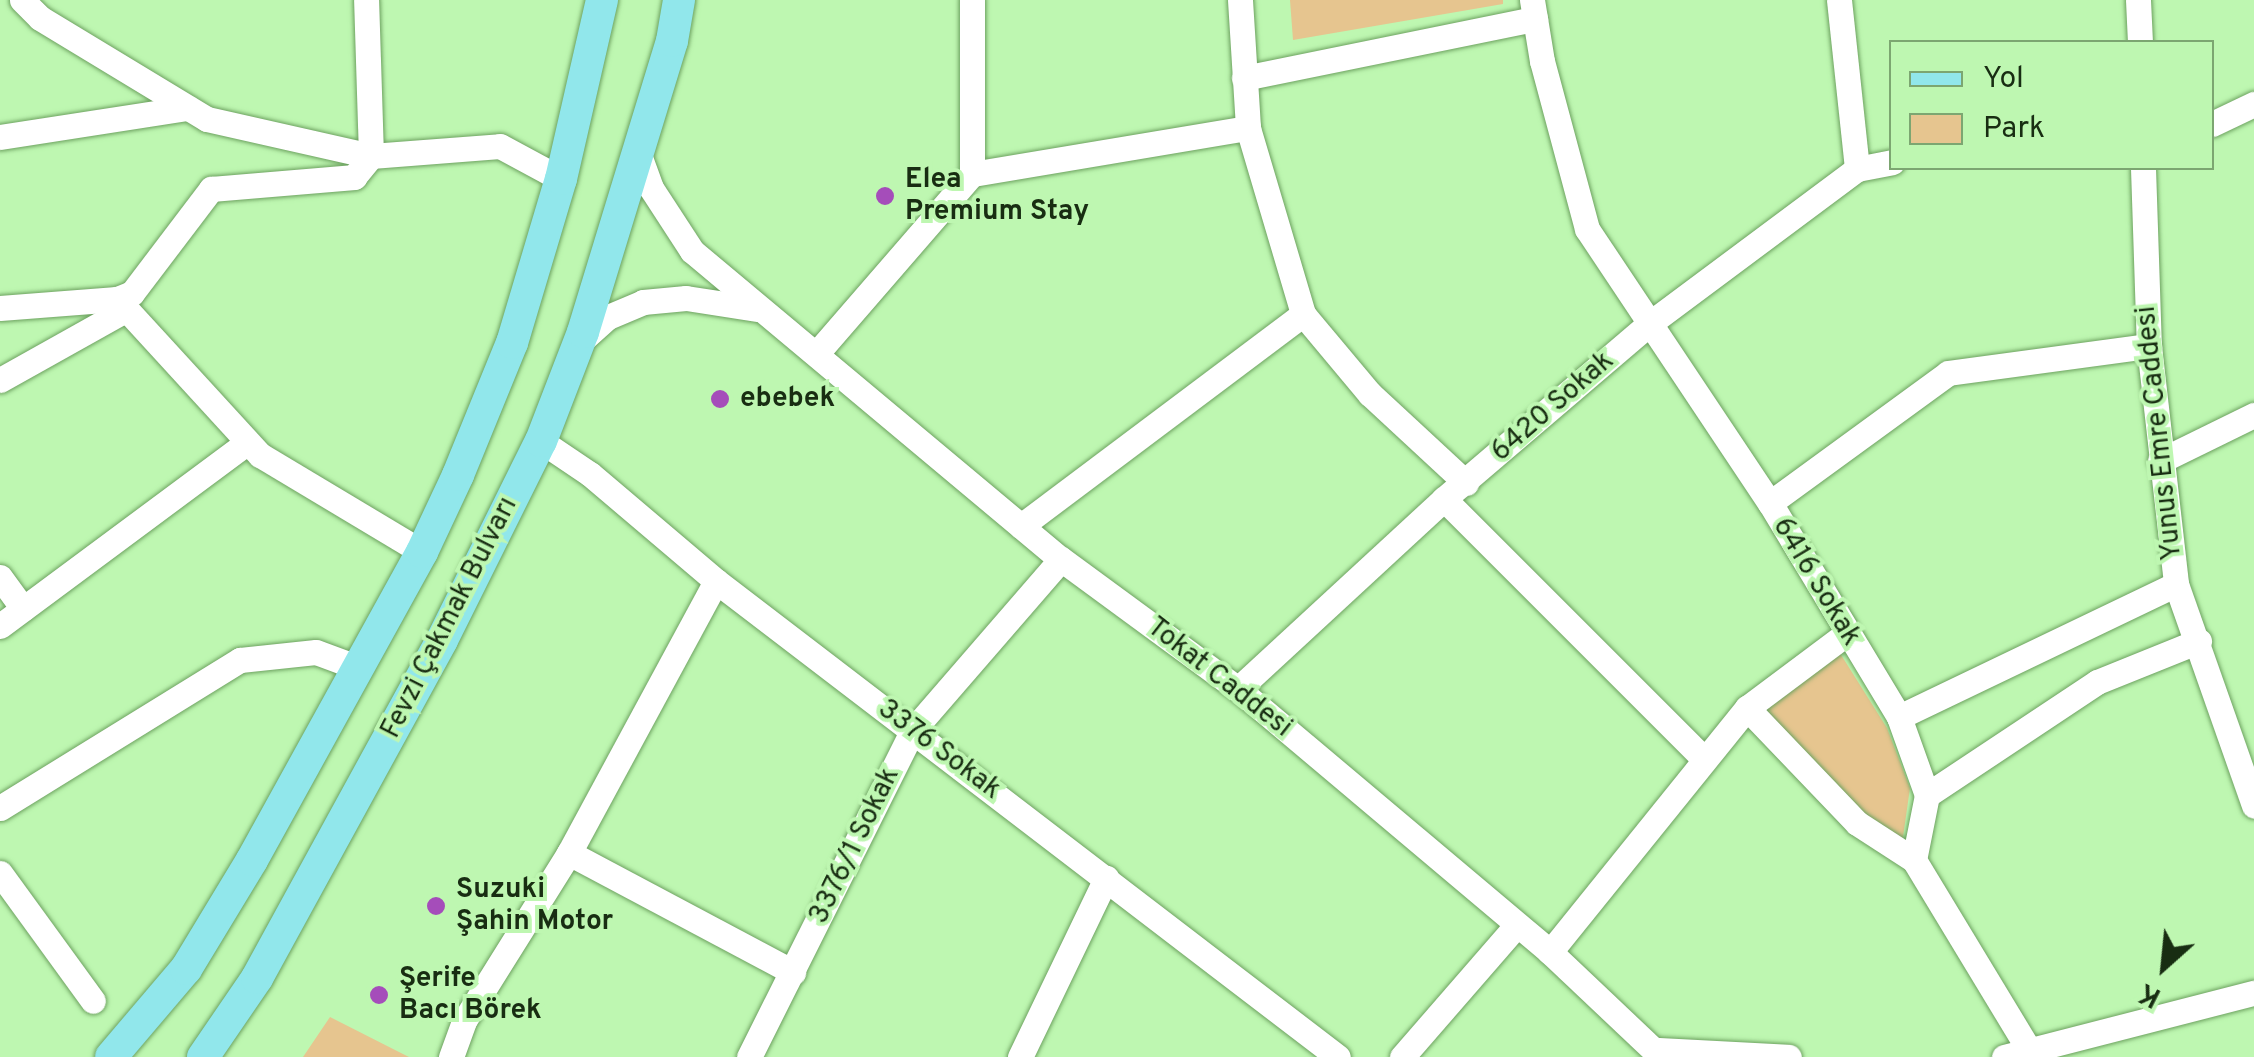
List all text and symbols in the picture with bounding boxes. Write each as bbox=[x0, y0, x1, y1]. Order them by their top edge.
legend bbox=[1889, 40, 2214, 170]
text: Yol bbox=[1983, 61, 2024, 98]
text: Park bbox=[1983, 111, 2045, 148]
place label: Elea Premium Stay bbox=[905, 163, 1089, 229]
marker: Elea Premium Stay bbox=[874, 185, 896, 207]
street label: Yunus Emre Caddesi bbox=[2130, 304, 2190, 562]
street label: 6420 Sokak bbox=[1485, 345, 1621, 469]
place label: ebebek bbox=[740, 382, 835, 416]
marker: ebebek bbox=[709, 388, 731, 410]
street label: Fevzi Çakmak Bulvarı bbox=[375, 492, 525, 744]
street label: 6416 Sokak bbox=[1765, 512, 1867, 652]
street label: Tokat Caddesi bbox=[1140, 611, 1298, 745]
street label: 3376 Sokak bbox=[871, 693, 1007, 807]
street label: 3376/1 Sokak bbox=[803, 762, 907, 930]
place label: Suzuki Şahin Motor bbox=[456, 873, 613, 939]
marker: Suzuki Şahin Motor bbox=[425, 895, 447, 917]
north arrow bbox=[2114, 917, 2214, 1017]
place label: Şerife Bacı Börek bbox=[399, 962, 542, 1028]
text: K bbox=[2133, 973, 2167, 1014]
marker: Şerife Bacı Börek bbox=[368, 984, 390, 1006]

